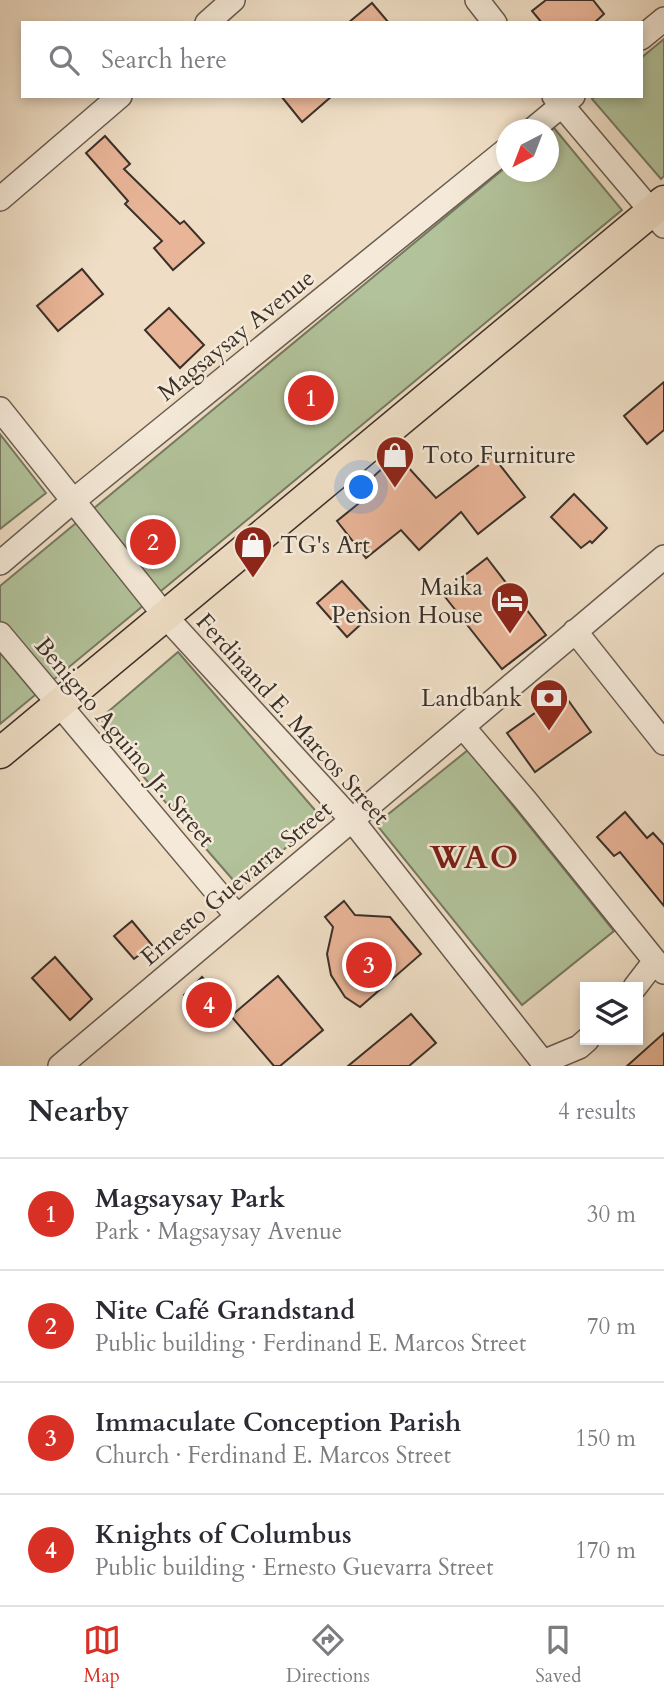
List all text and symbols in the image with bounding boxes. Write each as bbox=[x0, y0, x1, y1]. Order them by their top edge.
search box bbox=[21, 21, 643, 98]
icon: search bbox=[45, 41, 83, 79]
text: Search here bbox=[101, 42, 227, 77]
north arrow bbox=[496, 119, 559, 182]
street label: Magsaysay Avenue bbox=[151, 262, 322, 409]
pin: 1 bbox=[288, 372, 334, 424]
shop icon: Toto Furniture bbox=[374, 434, 416, 489]
place label: Toto Furniture bbox=[422, 439, 576, 472]
your location bbox=[344, 470, 378, 504]
pin: 2 bbox=[130, 516, 176, 568]
shop icon: TG's Art bbox=[232, 524, 274, 579]
place label: TG's Art bbox=[280, 529, 370, 562]
place label: Maika Pension House bbox=[331, 571, 484, 632]
hotel icon: Maika Pension House bbox=[489, 580, 531, 635]
street label: Ferdinand E. Marcos Street bbox=[188, 606, 397, 833]
street label: Benigno Aguino Jr. Street bbox=[27, 630, 223, 855]
bank icon: Landbank bbox=[528, 677, 570, 732]
place label: Landbank bbox=[421, 682, 522, 715]
street label: Ernesto Guevarra Street bbox=[133, 793, 339, 973]
district label: WAO bbox=[429, 836, 520, 880]
pin: 3 bbox=[346, 939, 392, 991]
pin: 4 bbox=[186, 979, 232, 1031]
map controls bbox=[580, 982, 643, 1045]
button: layers bbox=[580, 982, 643, 1045]
text: Nearby bbox=[28, 1091, 129, 1132]
text: 4 results bbox=[558, 1096, 636, 1127]
text: Magsaysay Park bbox=[95, 1181, 285, 1216]
text: 1 bbox=[45, 1199, 57, 1230]
text: 30 m bbox=[587, 1199, 636, 1230]
text: Park · Magsaysay Avenue bbox=[95, 1216, 342, 1247]
text: Nite Café Grandstand bbox=[95, 1293, 355, 1328]
text: 2 bbox=[45, 1311, 57, 1342]
text: 70 m bbox=[587, 1311, 636, 1342]
text: Public building · Ferdinand E. Marcos Street bbox=[95, 1328, 526, 1359]
text: Immaculate Conception Parish bbox=[95, 1405, 461, 1440]
text: 3 bbox=[45, 1423, 57, 1454]
text: 150 m bbox=[575, 1423, 636, 1454]
text: Church · Ferdinand E. Marcos Street bbox=[95, 1440, 451, 1471]
text: Knights of Columbus bbox=[95, 1517, 352, 1552]
text: 4 bbox=[45, 1535, 57, 1566]
text: 170 m bbox=[575, 1535, 636, 1566]
text: Public building · Ernesto Guevarra Street bbox=[95, 1552, 493, 1583]
tab: Map bbox=[83, 1621, 121, 1689]
tab: Directions bbox=[286, 1621, 370, 1689]
tab: Saved bbox=[535, 1621, 581, 1689]

